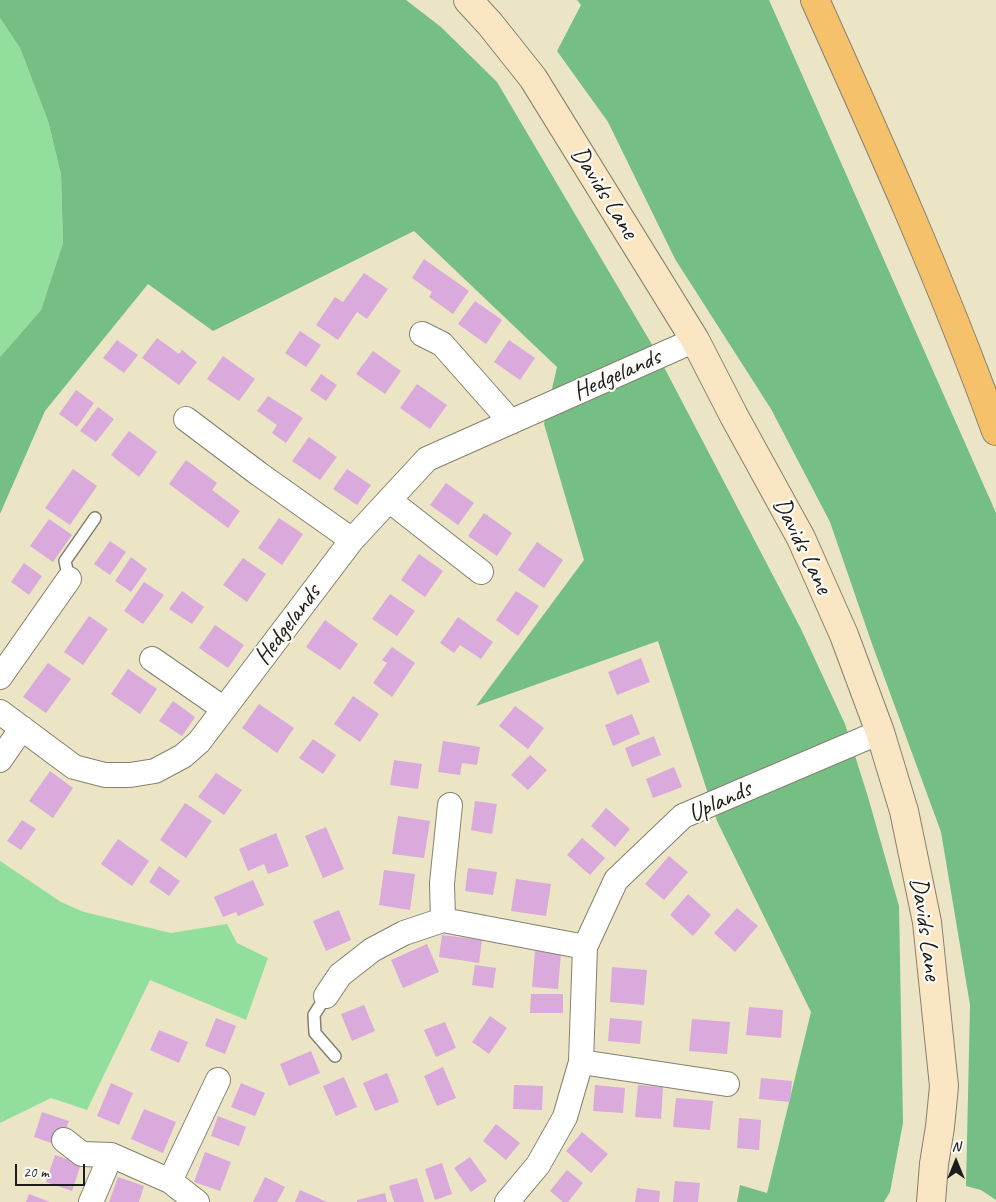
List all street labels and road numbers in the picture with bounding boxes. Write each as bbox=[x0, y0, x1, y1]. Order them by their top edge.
street label: Davids Lane bbox=[564, 141, 644, 245]
street label: Hedgelands bbox=[568, 342, 666, 408]
street label: Davids Lane bbox=[766, 493, 838, 599]
street label: Hedgelands bbox=[248, 579, 328, 671]
street label: Uplands bbox=[684, 774, 756, 830]
street label: Davids Lane bbox=[903, 876, 947, 982]

